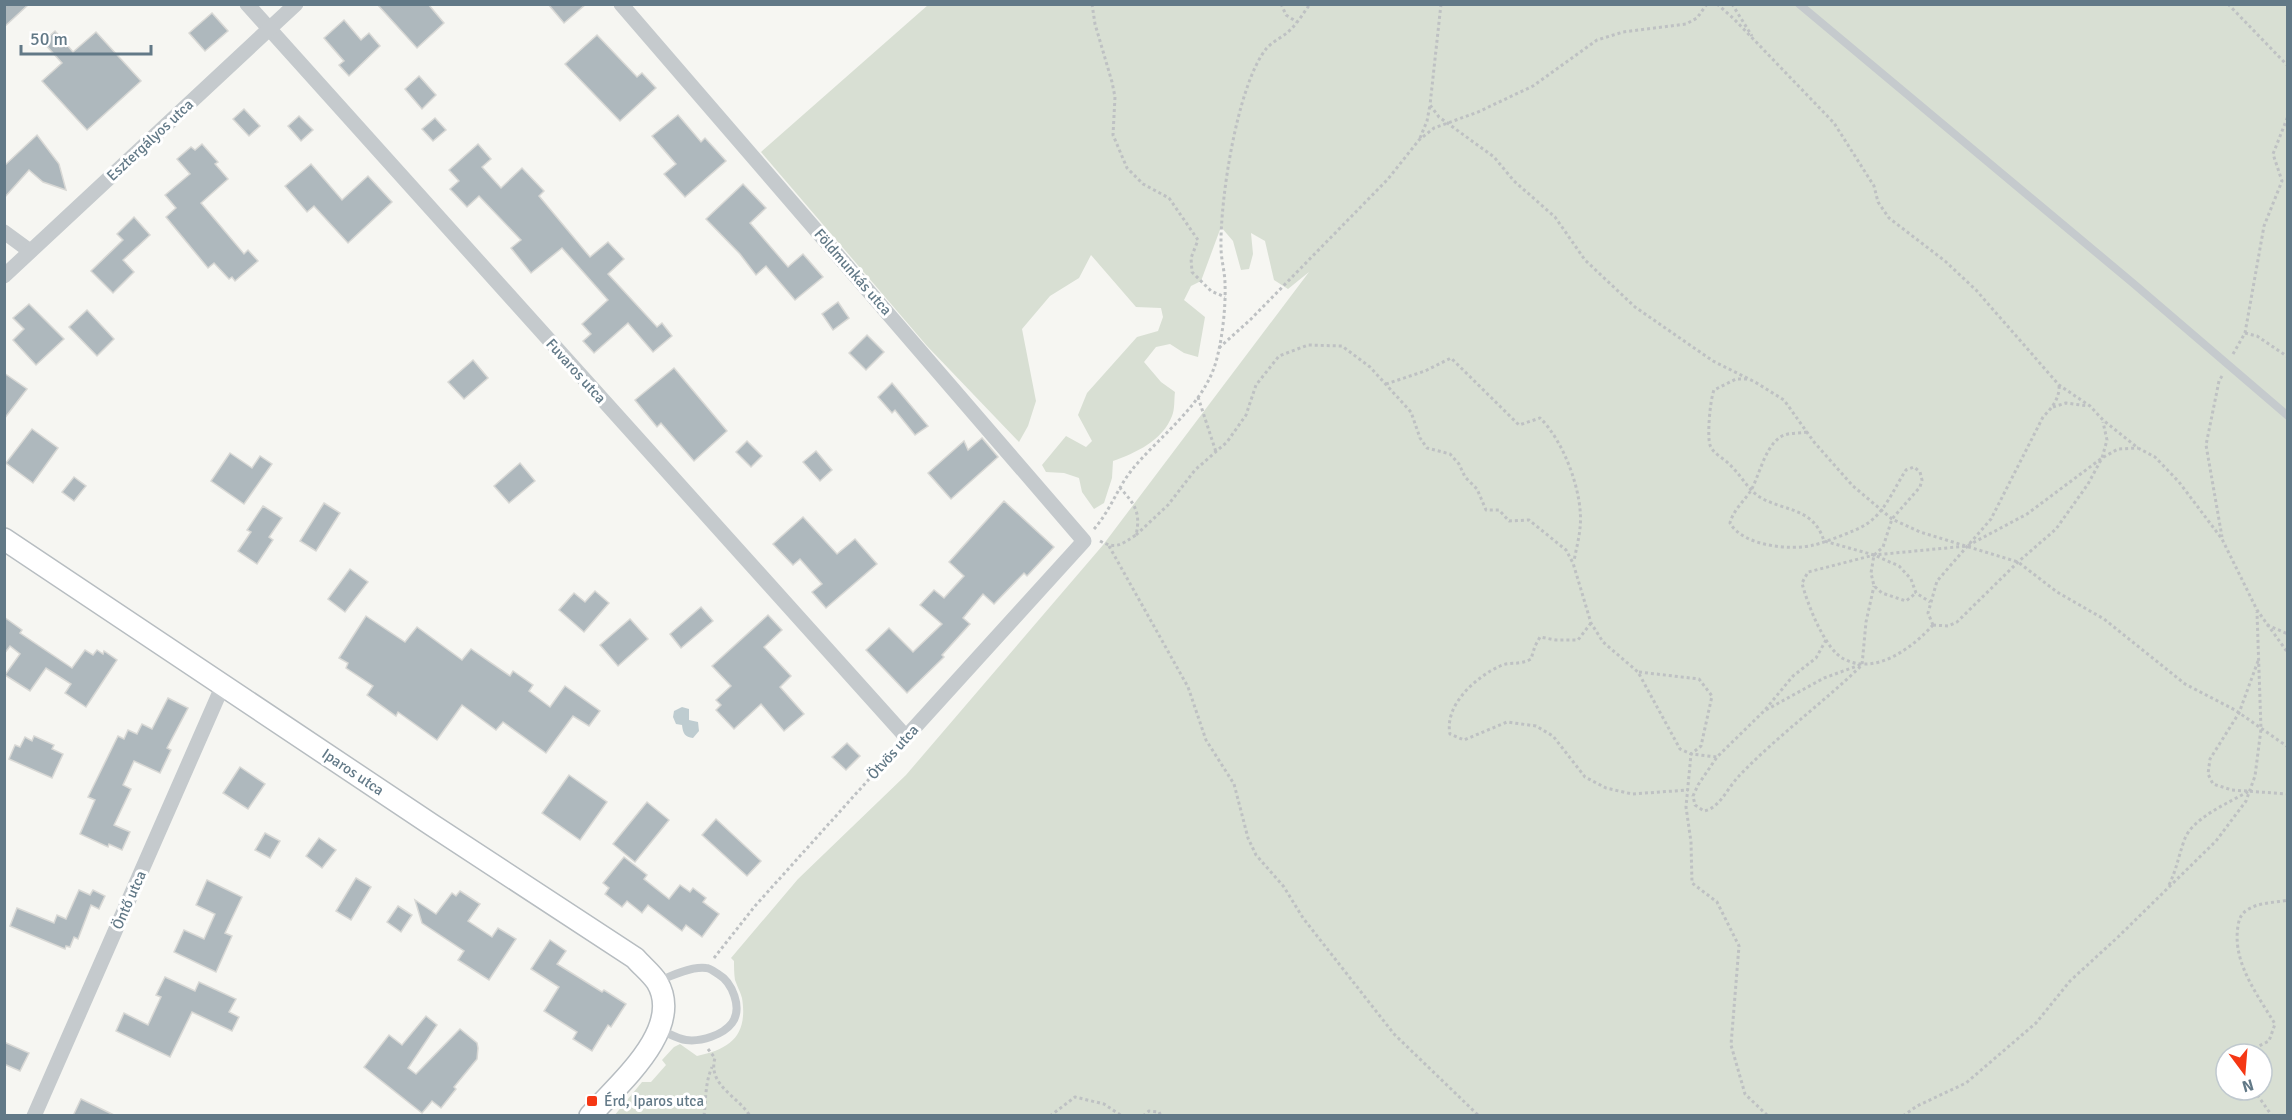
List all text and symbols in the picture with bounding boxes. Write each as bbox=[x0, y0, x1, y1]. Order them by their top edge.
scale bar bbox=[21, 18, 152, 56]
text: 50 m bbox=[30, 28, 68, 50]
street label: Esztergályos utca bbox=[103, 95, 197, 185]
street label: Földmunkás utca bbox=[811, 225, 895, 319]
street label: Fuvaros utca bbox=[542, 335, 610, 407]
street label: Ötvös utca bbox=[864, 721, 922, 783]
street label: Iparos utca bbox=[319, 745, 387, 799]
street label: Öntő utca bbox=[108, 868, 150, 932]
north arrow bbox=[2214, 1042, 2274, 1102]
text: N bbox=[2240, 1074, 2256, 1097]
place label: Érd, Iparos utca bbox=[604, 1091, 704, 1110]
marker: Érd, Iparos utca bbox=[585, 1094, 599, 1108]

